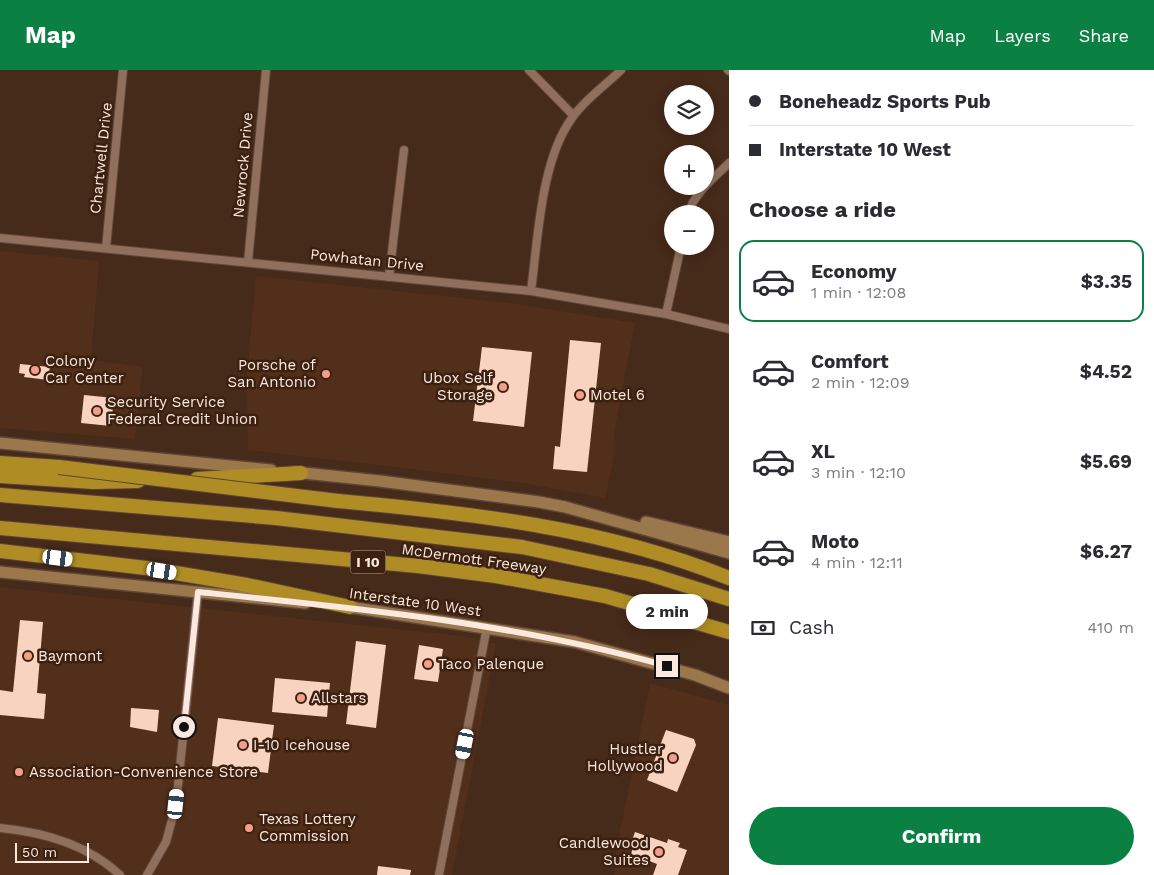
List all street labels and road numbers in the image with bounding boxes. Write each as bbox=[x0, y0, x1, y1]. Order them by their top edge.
street label: Chartwell Drive bbox=[86, 101, 116, 215]
street label: Newrock Drive bbox=[229, 112, 257, 218]
street label: Powhatan Drive bbox=[309, 245, 425, 275]
street label: McDermott Freeway bbox=[400, 540, 548, 578]
road number: I 10 bbox=[350, 551, 386, 574]
street label: Interstate 10 West bbox=[348, 584, 483, 620]

